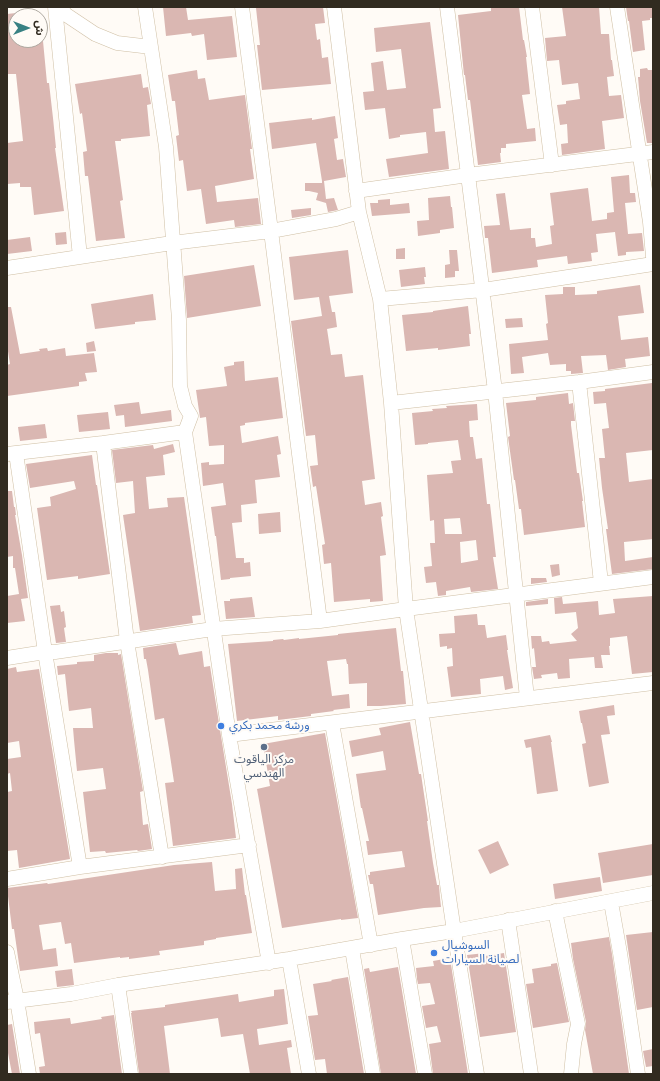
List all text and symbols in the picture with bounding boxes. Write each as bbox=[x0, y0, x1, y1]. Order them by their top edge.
north arrow bbox=[8, 8, 48, 48]
text: ش bbox=[33, 20, 46, 36]
place label: ورشة محمد بكري bbox=[229, 719, 310, 733]
marker: ورشة محمد بكري bbox=[216, 721, 226, 731]
marker: مركز الياقوت الهندسي bbox=[259, 742, 269, 752]
place label: مركز الياقوت الهندسي bbox=[234, 753, 294, 781]
place label: السوشيال لصيانة السيارات bbox=[442, 939, 519, 967]
marker: السوشيال لصيانة السيارات bbox=[429, 948, 439, 958]

